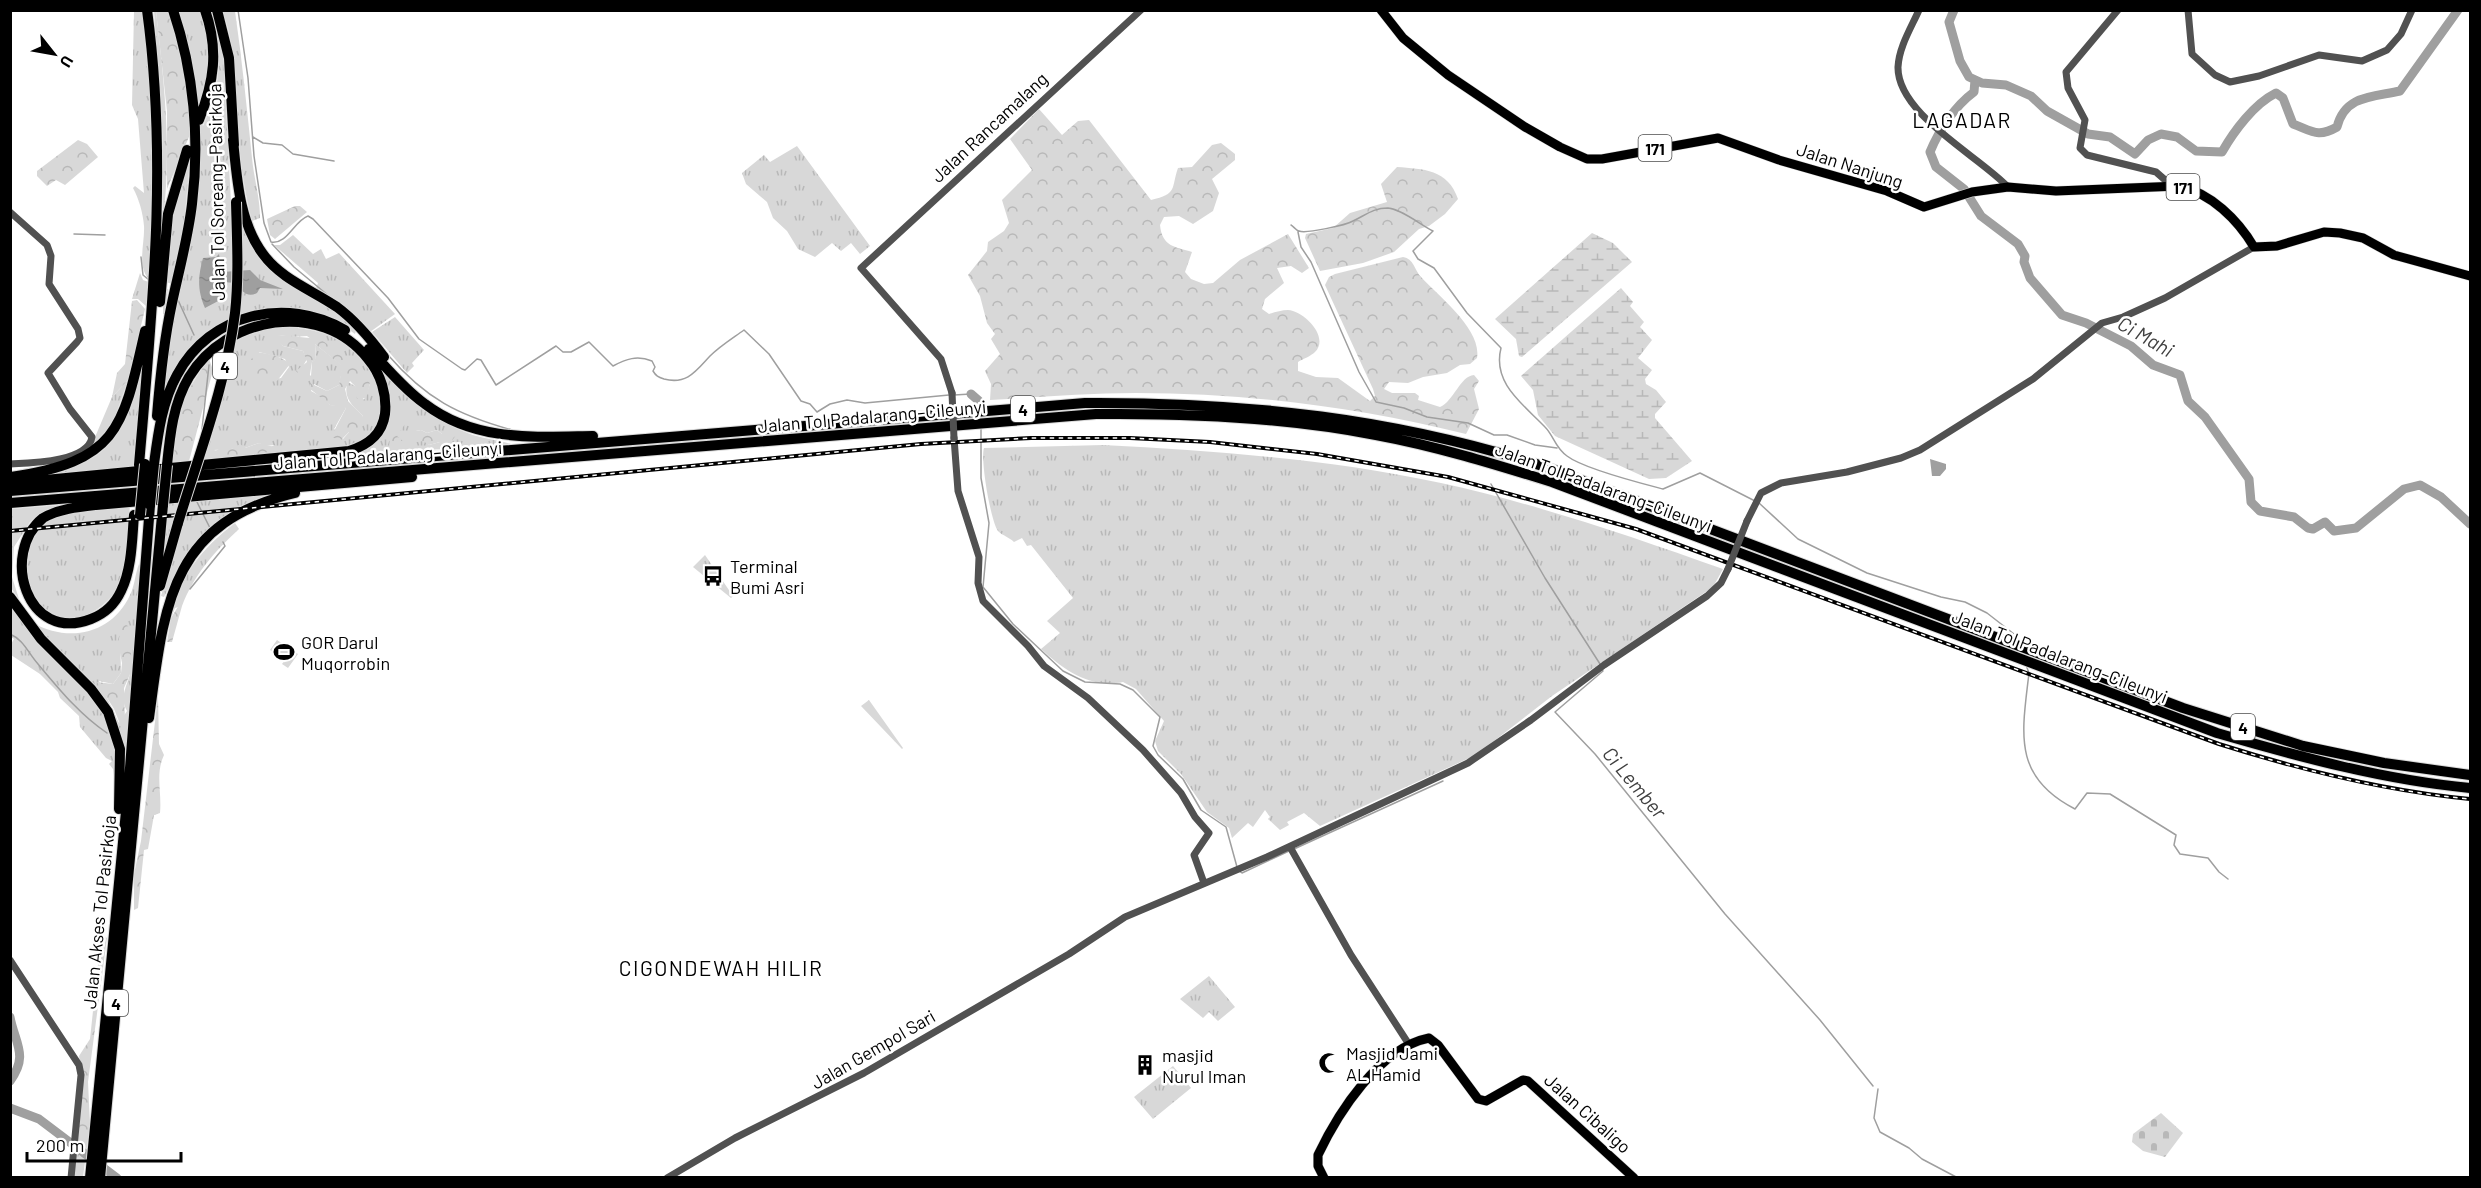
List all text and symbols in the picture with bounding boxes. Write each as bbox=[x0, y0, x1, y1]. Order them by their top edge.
north arrow bbox=[24, 24, 84, 84]
text: U bbox=[57, 53, 78, 71]
street label: Jalan Rancamalang bbox=[926, 67, 1052, 187]
street label: Jalan Tol Soreang–Pasirkoja bbox=[203, 83, 229, 301]
district label: LAGADAR bbox=[1912, 107, 2012, 132]
road number: 171 bbox=[1638, 135, 1672, 161]
street label: Jalan Nanjung bbox=[1794, 137, 1906, 193]
road number: 171 bbox=[2166, 174, 2200, 200]
water label: Ci Mahi bbox=[2114, 310, 2178, 362]
road number: 4 bbox=[213, 353, 237, 379]
street label: Jalan Tol Padalarang–Cileunyi bbox=[757, 395, 987, 437]
road number: 4 bbox=[1011, 396, 1035, 422]
street label: Jalan Tol Padalarang–Cileunyi bbox=[273, 436, 503, 474]
street label: Jalan Tol Padalarang–Cileunyi bbox=[1492, 437, 1716, 537]
place label: Terminal Bumi Asri bbox=[730, 555, 804, 598]
bus stop icon: Terminal Bumi Asri bbox=[701, 564, 725, 588]
street label: Jalan Tol Padalarang–Cileunyi bbox=[1949, 605, 2171, 707]
place label: GOR Darul Muqorrobin bbox=[301, 631, 390, 674]
sports icon: GOR Darul Muqorrobin bbox=[272, 640, 296, 664]
road number: 4 bbox=[2231, 714, 2255, 740]
water label: Ci Lember bbox=[1598, 741, 1672, 823]
street label: Jalan Akses Tol Pasirkoja bbox=[78, 814, 120, 1010]
district label: CIGONDEWAH HILIR bbox=[619, 955, 823, 980]
road number: 4 bbox=[104, 990, 128, 1016]
street label: Jalan Gempol Sari bbox=[807, 1004, 939, 1094]
place label: Masjid Jami AL Hamid bbox=[1346, 1042, 1438, 1085]
place label: masjid Nurul Iman bbox=[1162, 1044, 1246, 1087]
mosque icon: Masjid Jami AL Hamid bbox=[1317, 1051, 1341, 1075]
building icon: masjid Nurul Iman bbox=[1133, 1053, 1157, 1077]
street label: Jalan Cibaligo bbox=[1540, 1068, 1636, 1158]
scale bar bbox=[27, 1125, 182, 1163]
text: 200 m bbox=[36, 1134, 84, 1156]

